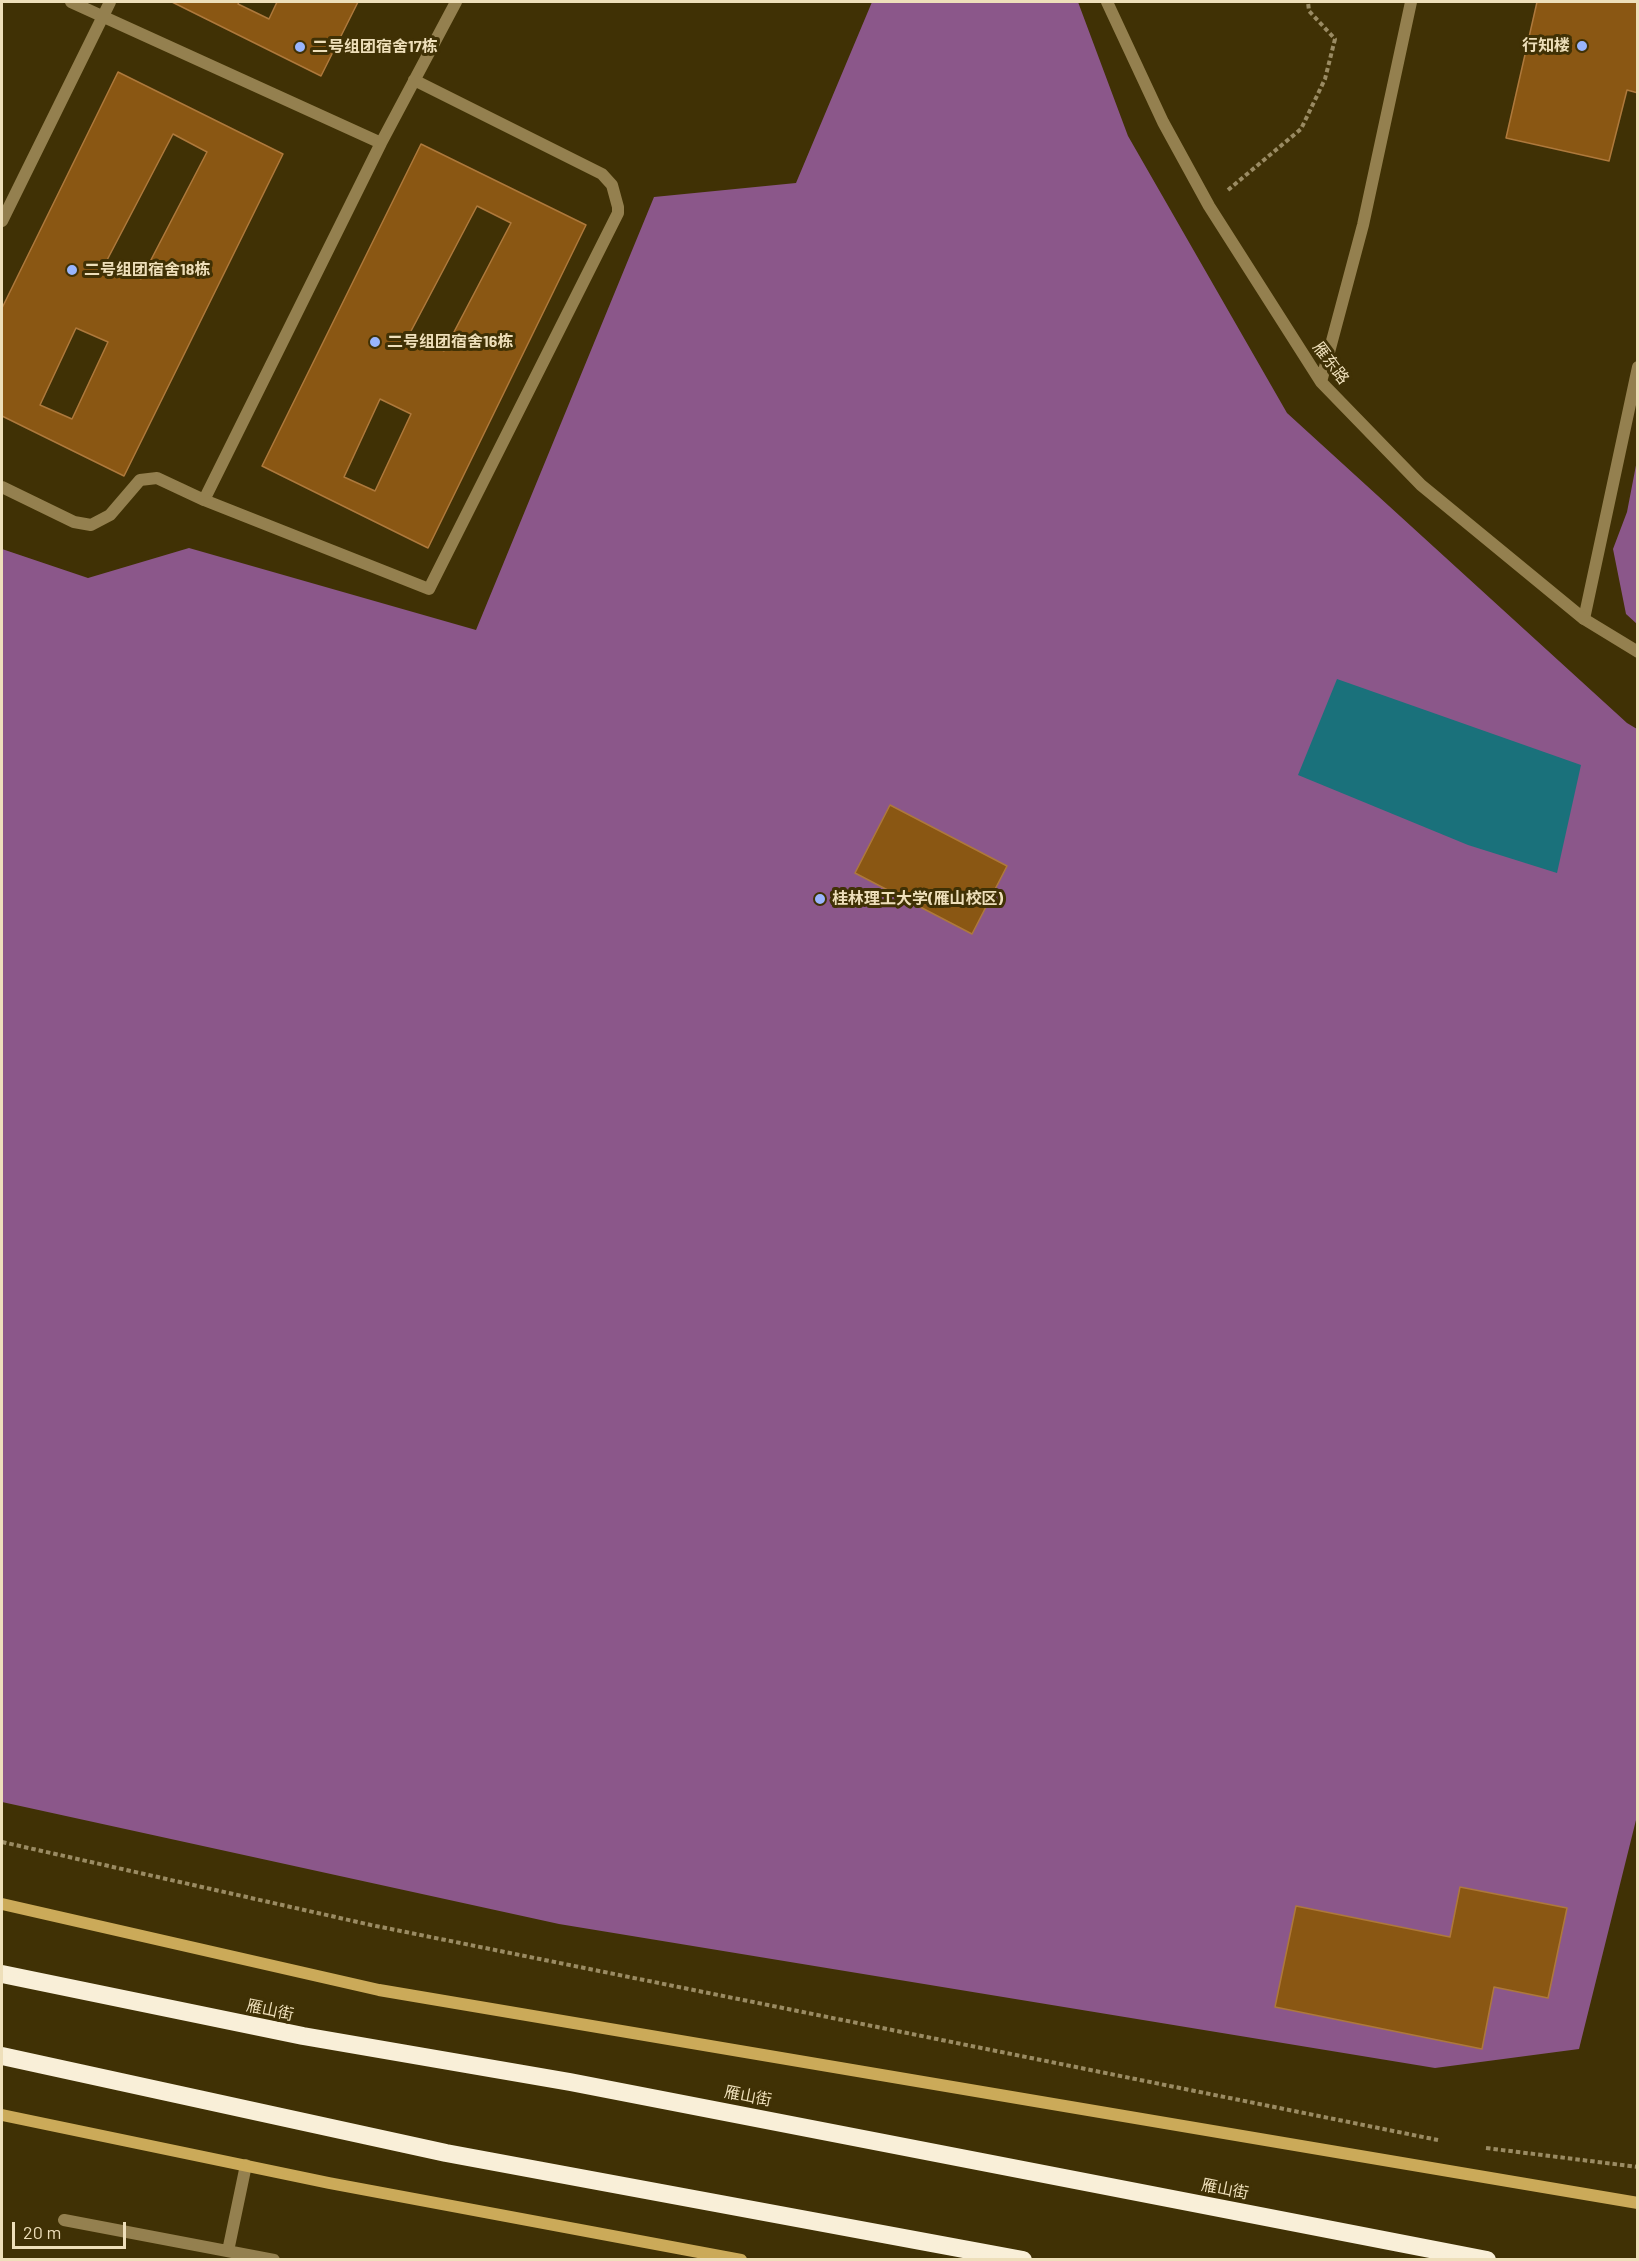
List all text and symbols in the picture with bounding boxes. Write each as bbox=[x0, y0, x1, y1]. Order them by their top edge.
place label: 行知楼 bbox=[1522, 36, 1570, 56]
place label: 二号组团宿舍17栋 bbox=[312, 37, 438, 57]
marker: 行知楼 bbox=[1575, 39, 1589, 53]
marker: 二号组团宿舍17栋 bbox=[293, 40, 307, 54]
place label: 二号组团宿舍18栋 bbox=[84, 260, 210, 280]
marker: 二号组团宿舍18栋 bbox=[65, 263, 79, 277]
place label: 二号组团宿舍16栋 bbox=[387, 332, 513, 352]
marker: 二号组团宿舍16栋 bbox=[368, 335, 382, 349]
street label: 雁东路 bbox=[1309, 338, 1353, 388]
place label: 桂林理工大学(雁山校区) bbox=[832, 889, 1003, 909]
marker: 桂林理工大学(雁山校区) bbox=[813, 892, 827, 906]
street label: 雁山街 bbox=[245, 1996, 295, 2024]
street label: 雁山街 bbox=[723, 2082, 773, 2110]
street label: 雁山街 bbox=[1200, 2175, 1250, 2203]
scale bar bbox=[15, 2210, 129, 2248]
text: 20 m bbox=[23, 2221, 61, 2243]

